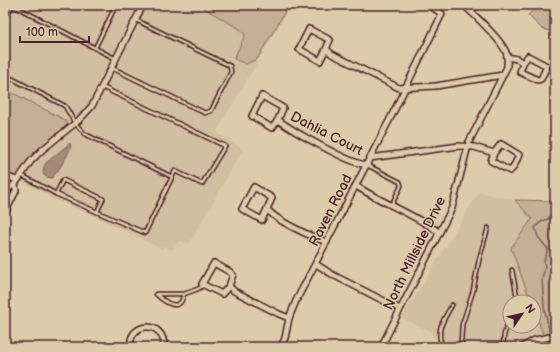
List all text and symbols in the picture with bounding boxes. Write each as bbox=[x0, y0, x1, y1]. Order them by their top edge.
scale bar bbox=[20, 18, 89, 44]
text: 100 m bbox=[26, 25, 58, 40]
street label: Dahlia Court bbox=[288, 108, 366, 159]
street label: Raven Road bbox=[305, 171, 356, 249]
street label: North Millside Drive bbox=[380, 194, 449, 313]
north arrow bbox=[502, 294, 542, 334]
text: N bbox=[522, 302, 538, 316]

